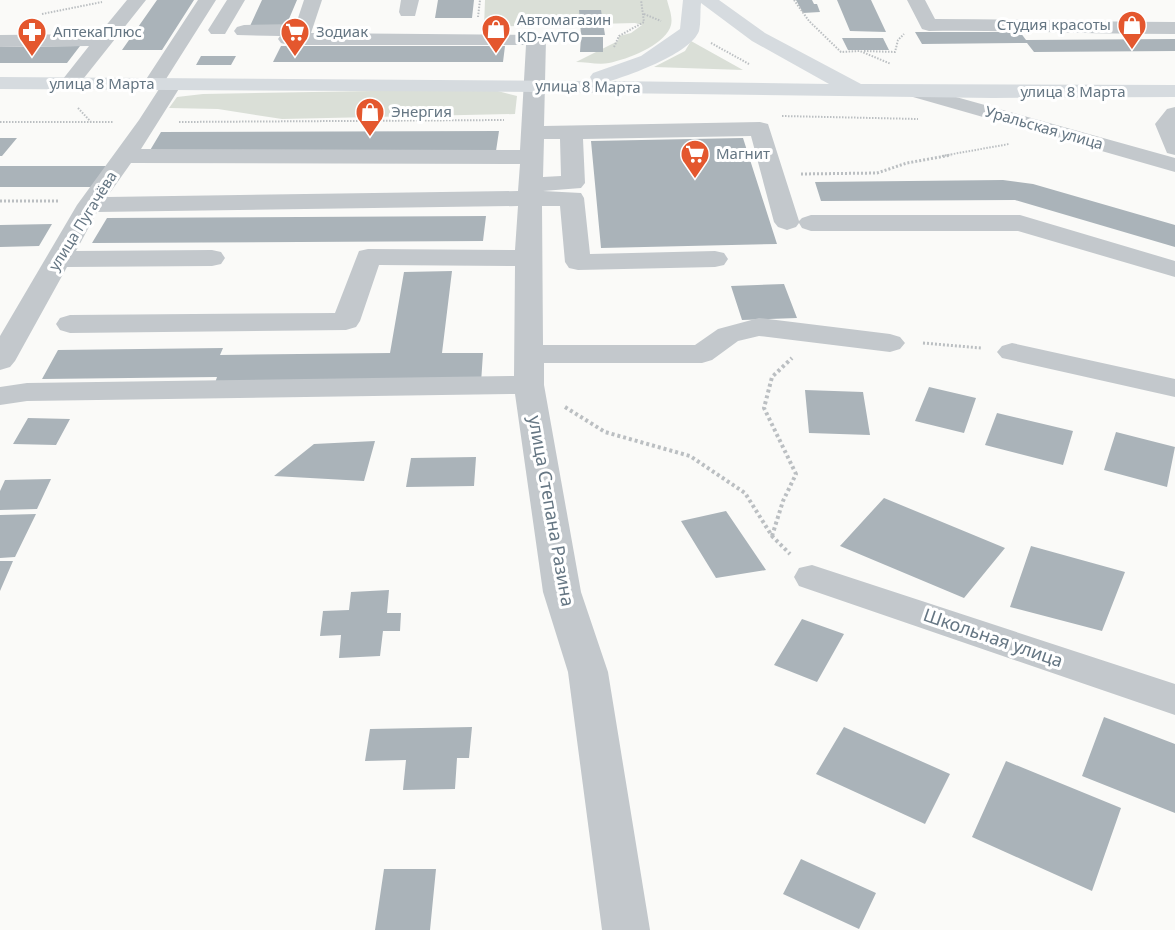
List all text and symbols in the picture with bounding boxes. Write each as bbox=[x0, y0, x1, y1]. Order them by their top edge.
place label: Автомагазин KD-AVTO bbox=[517, 9, 611, 46]
shop icon: Студия красоты bbox=[1116, 9, 1148, 51]
shop icon: Автомагазин KD-AVTO bbox=[480, 13, 512, 55]
place label: Студия красоты bbox=[997, 14, 1111, 34]
pharmacy icon: АптекаПлюс bbox=[16, 16, 48, 58]
supermarket icon: Зодиак bbox=[279, 16, 311, 58]
place label: АптекаПлюс bbox=[53, 21, 142, 41]
place label: Зодиак bbox=[316, 21, 368, 41]
street label: улица 8 Марта bbox=[49, 73, 155, 93]
street label: улица 8 Марта bbox=[535, 75, 641, 97]
street label: улица 8 Марта bbox=[1020, 81, 1126, 101]
shop icon: Энергия bbox=[354, 96, 386, 138]
place label: Энергия bbox=[391, 101, 452, 121]
street label: Уральская улица bbox=[983, 101, 1106, 153]
supermarket icon: Магнит bbox=[679, 138, 711, 180]
place label: Магнит bbox=[716, 143, 770, 163]
street label: улица Пугачёва bbox=[43, 167, 121, 274]
street label: улица Степана Разина bbox=[523, 413, 581, 608]
street label: Школьная улица bbox=[920, 602, 1066, 672]

